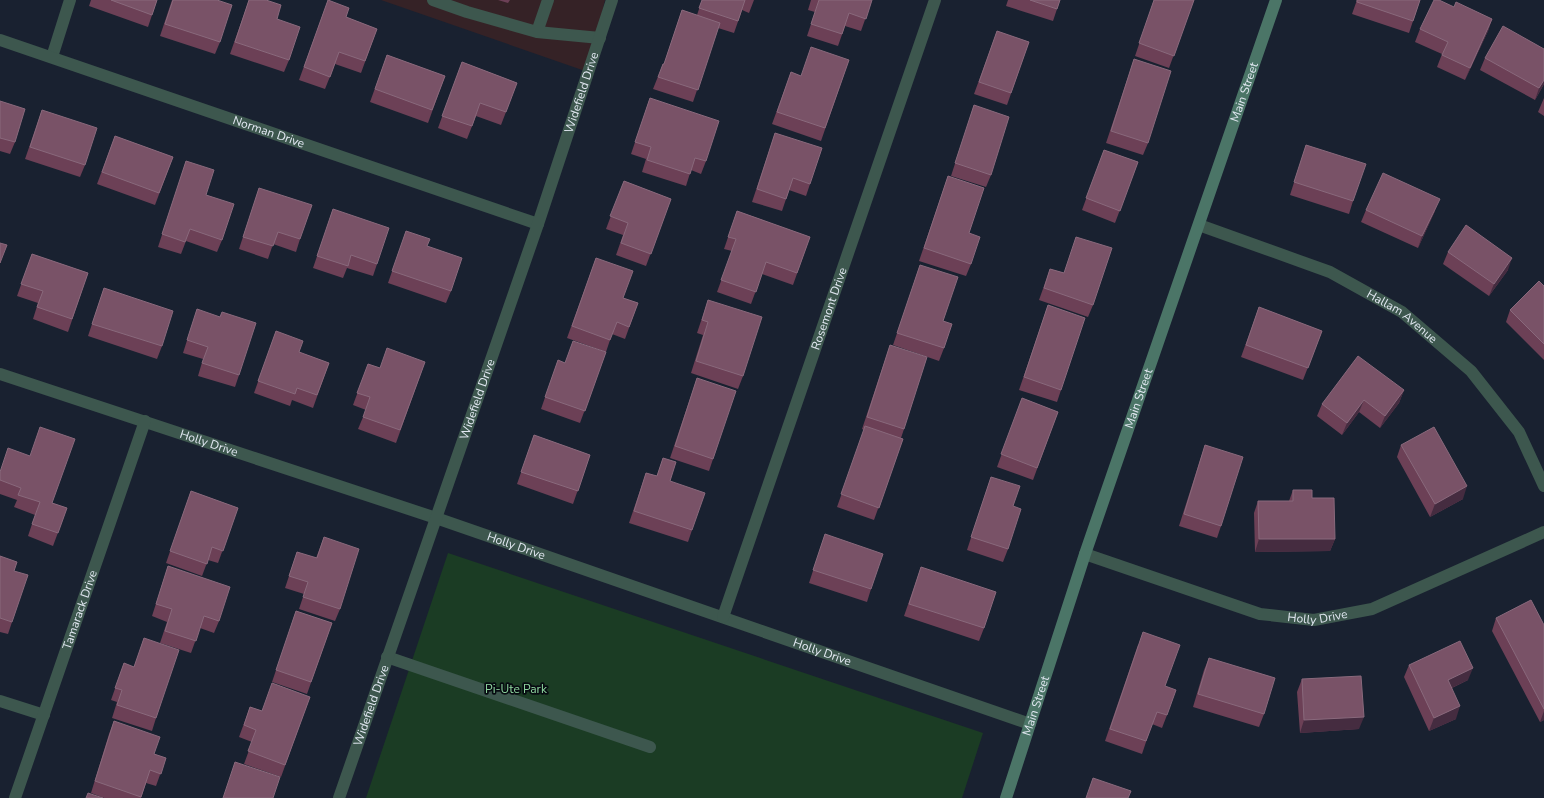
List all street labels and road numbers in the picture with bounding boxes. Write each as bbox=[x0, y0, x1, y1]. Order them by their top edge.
street label: Widefield Drive bbox=[561, 50, 602, 135]
street label: Main Street bbox=[1227, 59, 1262, 124]
street label: Norman Drive bbox=[231, 112, 307, 152]
street label: Rosemont Drive bbox=[807, 265, 851, 352]
street label: Hallam Avenue bbox=[1364, 286, 1441, 347]
street label: Widefield Drive bbox=[456, 357, 499, 442]
street label: Main Street bbox=[1121, 366, 1157, 430]
street label: Holly Drive bbox=[178, 426, 240, 460]
street label: Holly Drive bbox=[485, 528, 547, 563]
street label: Tamarack Drive bbox=[59, 568, 101, 652]
street label: Holly Drive bbox=[1287, 606, 1349, 628]
street label: Holly Drive bbox=[791, 634, 853, 669]
street label: Widefield Drive bbox=[350, 663, 393, 748]
street label: Main Street bbox=[1019, 673, 1053, 738]

